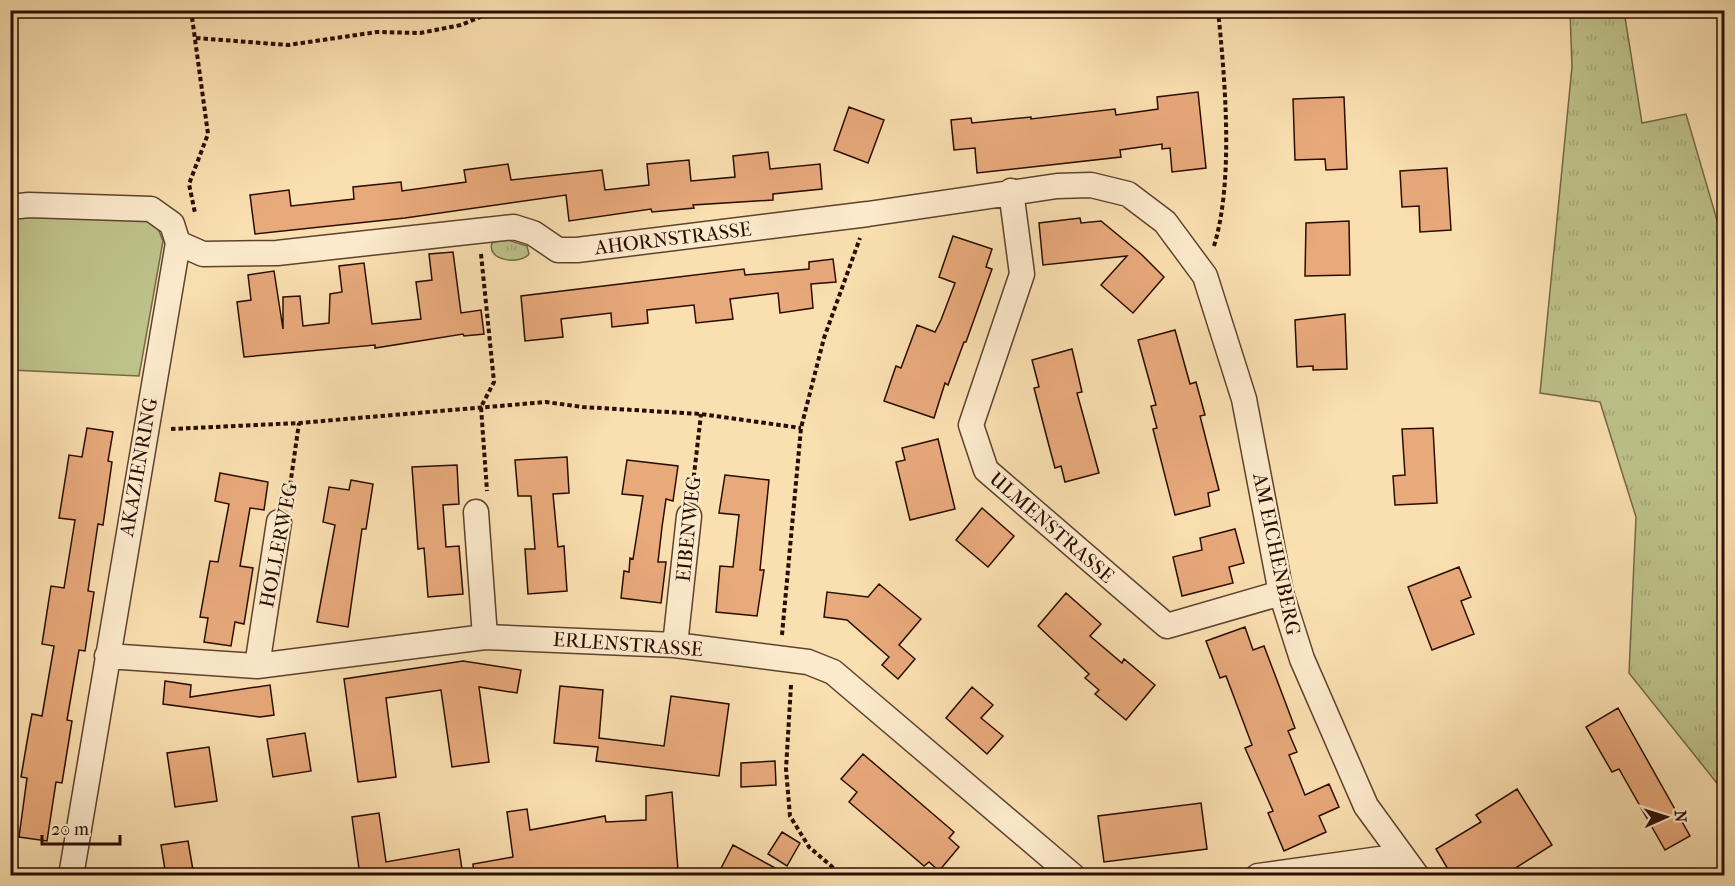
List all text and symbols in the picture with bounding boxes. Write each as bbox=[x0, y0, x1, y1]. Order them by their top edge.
street label: AHORNSTRASSE bbox=[592, 217, 753, 260]
street label: AKAZIENRING bbox=[115, 396, 162, 539]
street label: ULMENSTRASSE bbox=[985, 467, 1119, 588]
street label: AM EICHENBERG bbox=[1248, 470, 1305, 637]
street label: EIBENWEG bbox=[672, 475, 705, 583]
street label: HOLLERWEG bbox=[255, 481, 302, 610]
street label: ERLENSTRASSE bbox=[552, 628, 704, 661]
north arrow bbox=[1636, 787, 1696, 847]
scale bar bbox=[42, 808, 120, 846]
text: N bbox=[1671, 810, 1690, 824]
text: 20 m bbox=[51, 819, 89, 840]

